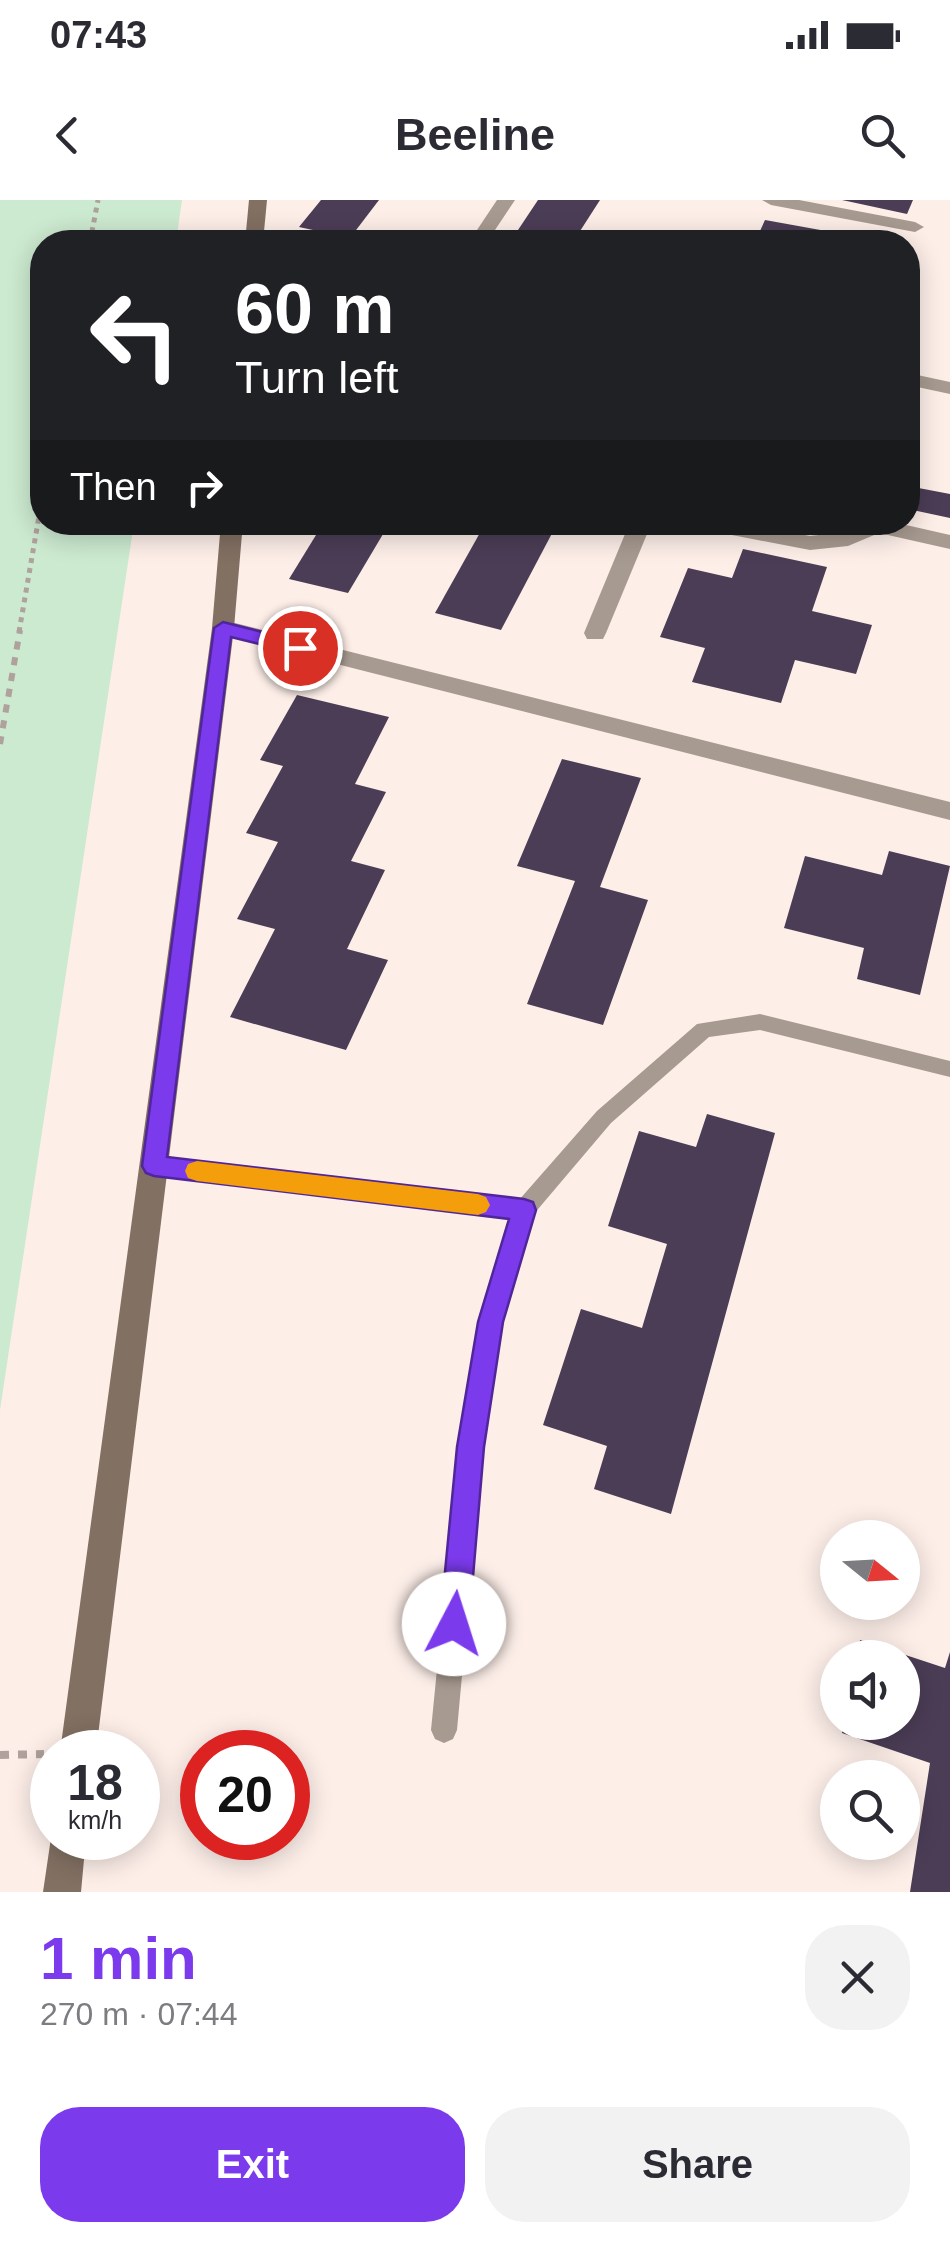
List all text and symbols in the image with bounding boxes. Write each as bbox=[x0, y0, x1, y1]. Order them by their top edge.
text: 07:43 bbox=[50, 14, 147, 56]
icon: back bbox=[40, 108, 95, 163]
icon: search bbox=[855, 108, 910, 163]
text: Beeline bbox=[395, 109, 555, 160]
icon: left bbox=[70, 270, 200, 400]
text: 60 m bbox=[235, 270, 395, 348]
text: Turn left bbox=[235, 352, 398, 403]
icon: right bbox=[177, 460, 232, 515]
text: Then bbox=[70, 466, 157, 508]
pin bbox=[258, 606, 343, 691]
icon: arrive bbox=[273, 621, 328, 676]
north arrow bbox=[820, 1520, 920, 1620]
map controls bbox=[820, 1520, 920, 1860]
position arrow bbox=[402, 1572, 506, 1676]
button: sound bbox=[820, 1640, 920, 1740]
speed limit sign: 20 bbox=[180, 1730, 310, 1860]
text: 18 bbox=[67, 1755, 123, 1811]
button: search bbox=[820, 1760, 920, 1860]
text: km/h bbox=[68, 1806, 122, 1834]
text: 1 min bbox=[40, 1925, 197, 1992]
button: close bbox=[805, 1925, 910, 2030]
text: 270 m · 07:44 bbox=[40, 1996, 237, 2032]
button: Exit bbox=[40, 2107, 465, 2222]
button: Share bbox=[485, 2107, 910, 2222]

